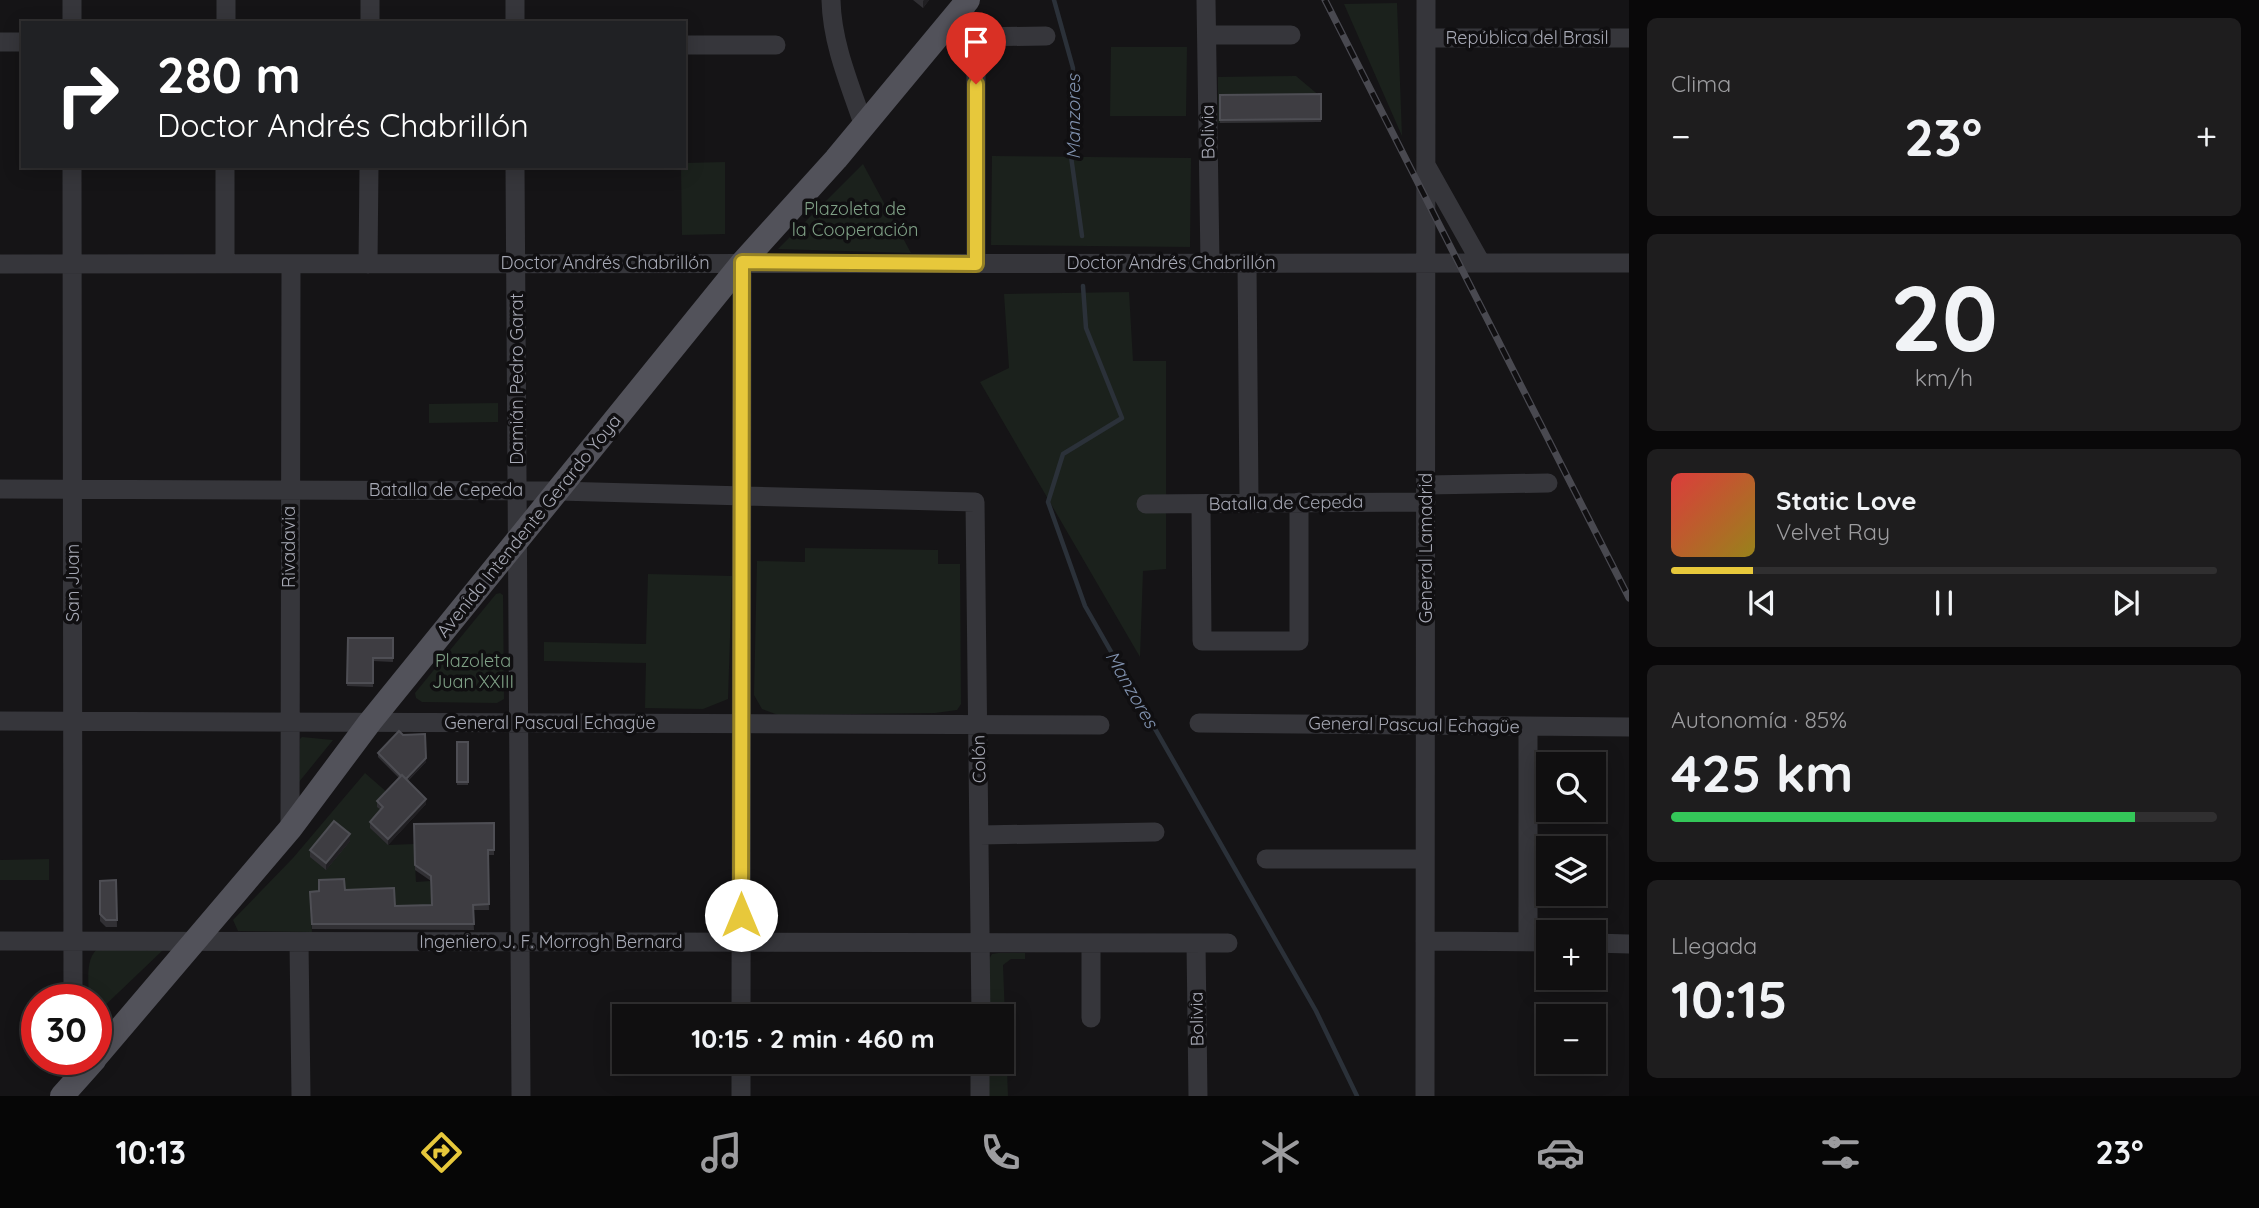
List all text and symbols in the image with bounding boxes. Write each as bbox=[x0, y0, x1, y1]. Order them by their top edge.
pin bbox=[946, 12.0, 1006, 84]
icon: arrive bbox=[957, 23, 995, 61]
street label: República del Brasil bbox=[1445, 26, 1609, 49]
text: 280 m bbox=[157, 44, 301, 105]
icon: right bbox=[42, 49, 133, 140]
text: Clima bbox=[1671, 69, 1731, 98]
water label: Manzores bbox=[1061, 73, 1085, 160]
street label: Bolivia bbox=[1196, 104, 1219, 160]
text: 23° bbox=[1904, 104, 1982, 169]
text: Doctor Andrés Chabrillón bbox=[157, 105, 529, 145]
text: − bbox=[1671, 112, 1691, 160]
text: + bbox=[2196, 112, 2217, 160]
park label: Plazoleta de la Cooperación bbox=[792, 197, 918, 241]
street label: Doctor Andrés Chabrillón bbox=[500, 251, 710, 274]
street label: Doctor Andrés Chabrillón bbox=[1066, 251, 1276, 274]
text: 20 bbox=[1890, 260, 1998, 374]
street label: Damián Pedro Garat bbox=[505, 293, 528, 465]
text: km/h bbox=[1915, 363, 1973, 392]
street label: Avenida Intendente Gerardo Yoya bbox=[431, 409, 626, 642]
street label: General Lamadrid bbox=[1414, 473, 1437, 623]
street label: Batalla de Cepeda bbox=[369, 478, 523, 501]
text: Static Love bbox=[1776, 484, 1917, 517]
street label: Batalla de Cepeda bbox=[1209, 490, 1363, 515]
street label: Rivadavia bbox=[277, 506, 300, 588]
text: Velvet Ray bbox=[1776, 517, 1890, 546]
street label: San Juan bbox=[61, 544, 84, 622]
icon: previous bbox=[1743, 584, 1781, 622]
icon: pause bbox=[1925, 584, 1963, 622]
icon: next bbox=[2107, 584, 2145, 622]
water label: Manzores bbox=[1100, 646, 1164, 733]
park label: Plazoleta Juan XXIII bbox=[432, 649, 514, 693]
text: Autonomía · 85% bbox=[1671, 705, 1847, 734]
street label: General Pascual Echagüe bbox=[444, 711, 656, 734]
street label: General Pascual Echagüe bbox=[1308, 711, 1520, 738]
street label: Colón bbox=[967, 735, 990, 783]
text: 425 km bbox=[1671, 740, 1853, 805]
map controls bbox=[1536, 752, 1606, 1074]
button: search bbox=[1536, 752, 1606, 822]
button: layers bbox=[1536, 836, 1606, 906]
position arrow bbox=[704, 878, 778, 952]
button: + bbox=[1536, 920, 1606, 990]
street label: Ingeniero J. F. Morrogh Bernard bbox=[419, 930, 683, 953]
text: Llegada bbox=[1671, 931, 1757, 960]
text: 10:15 bbox=[1671, 966, 1788, 1031]
speed limit sign: 30 bbox=[21, 984, 112, 1075]
street label: Bolivia bbox=[1185, 991, 1208, 1047]
button: − bbox=[1536, 1004, 1606, 1074]
text: 10:15 · 2 min · 460 m bbox=[691, 1022, 935, 1055]
icon: directions bbox=[417, 1128, 466, 1177]
icon: music bbox=[697, 1128, 746, 1177]
icon: phone bbox=[976, 1128, 1025, 1177]
icon: climate bbox=[1256, 1128, 1305, 1177]
icon: car bbox=[1536, 1128, 1585, 1177]
icon: filters bbox=[1816, 1128, 1865, 1177]
text: 10:13 bbox=[115, 1132, 186, 1172]
text: 23° bbox=[2096, 1132, 2144, 1172]

